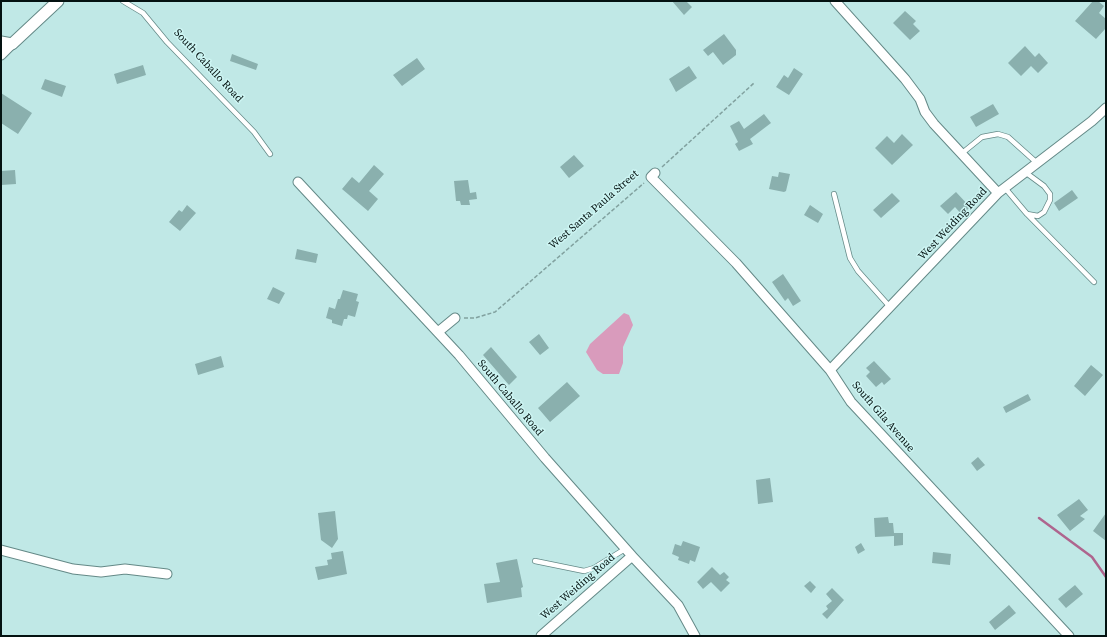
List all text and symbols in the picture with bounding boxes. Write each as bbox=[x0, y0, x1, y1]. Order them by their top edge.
street label: South Caballo Road bbox=[171, 27, 245, 105]
street label: West Santa Paula Street bbox=[547, 168, 641, 252]
street label: West Weiding Road bbox=[916, 185, 990, 263]
street label: South Caballo Road bbox=[474, 357, 546, 439]
street label: South Gila Avenue bbox=[849, 379, 917, 455]
street label: West Weiding Road bbox=[538, 551, 618, 623]

